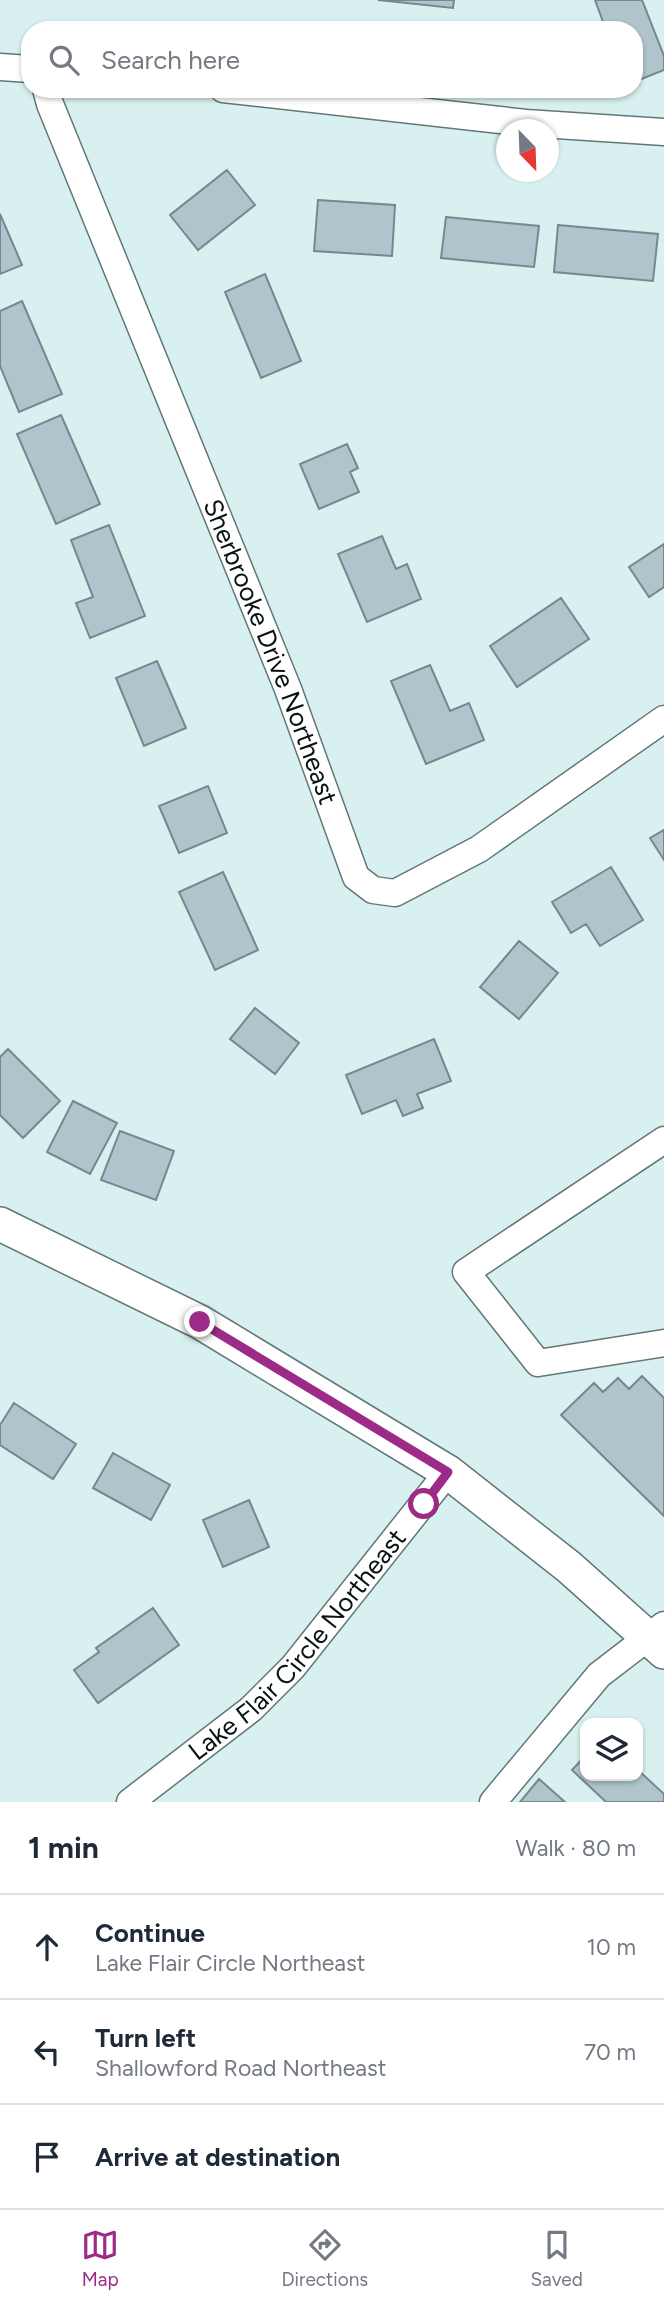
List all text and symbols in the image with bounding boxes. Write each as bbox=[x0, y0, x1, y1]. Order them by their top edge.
search box bbox=[21, 21, 643, 98]
icon: search bbox=[45, 41, 83, 79]
text: Search here bbox=[101, 44, 240, 76]
north arrow bbox=[496, 119, 559, 182]
street label: Sherbrooke Drive Northeast bbox=[196, 494, 344, 809]
route end bbox=[184, 1306, 215, 1337]
route start bbox=[408, 1488, 439, 1519]
street label: Lake Flair Circle Northeast bbox=[182, 1522, 413, 1767]
map controls bbox=[580, 1718, 643, 1781]
button: layers bbox=[580, 1718, 643, 1781]
text: 1 min bbox=[28, 1829, 99, 1866]
text: Walk · 80 m bbox=[516, 1834, 636, 1862]
text: Continue bbox=[95, 1917, 205, 1949]
icon: ahead bbox=[28, 1928, 66, 1966]
text: 10 m bbox=[587, 1933, 636, 1961]
text: Lake Flair Circle Northeast bbox=[95, 1949, 365, 1977]
text: Turn left bbox=[95, 2022, 196, 2054]
icon: left bbox=[28, 2033, 66, 2071]
text: 70 m bbox=[584, 2038, 636, 2066]
text: Shallowford Road Northeast bbox=[95, 2054, 386, 2082]
icon: arrive bbox=[28, 2138, 66, 2176]
text: Arrive at destination bbox=[95, 2141, 340, 2173]
tab: Map bbox=[81, 2226, 119, 2291]
tab: Directions bbox=[281, 2226, 368, 2291]
tab: Saved bbox=[530, 2226, 583, 2291]

